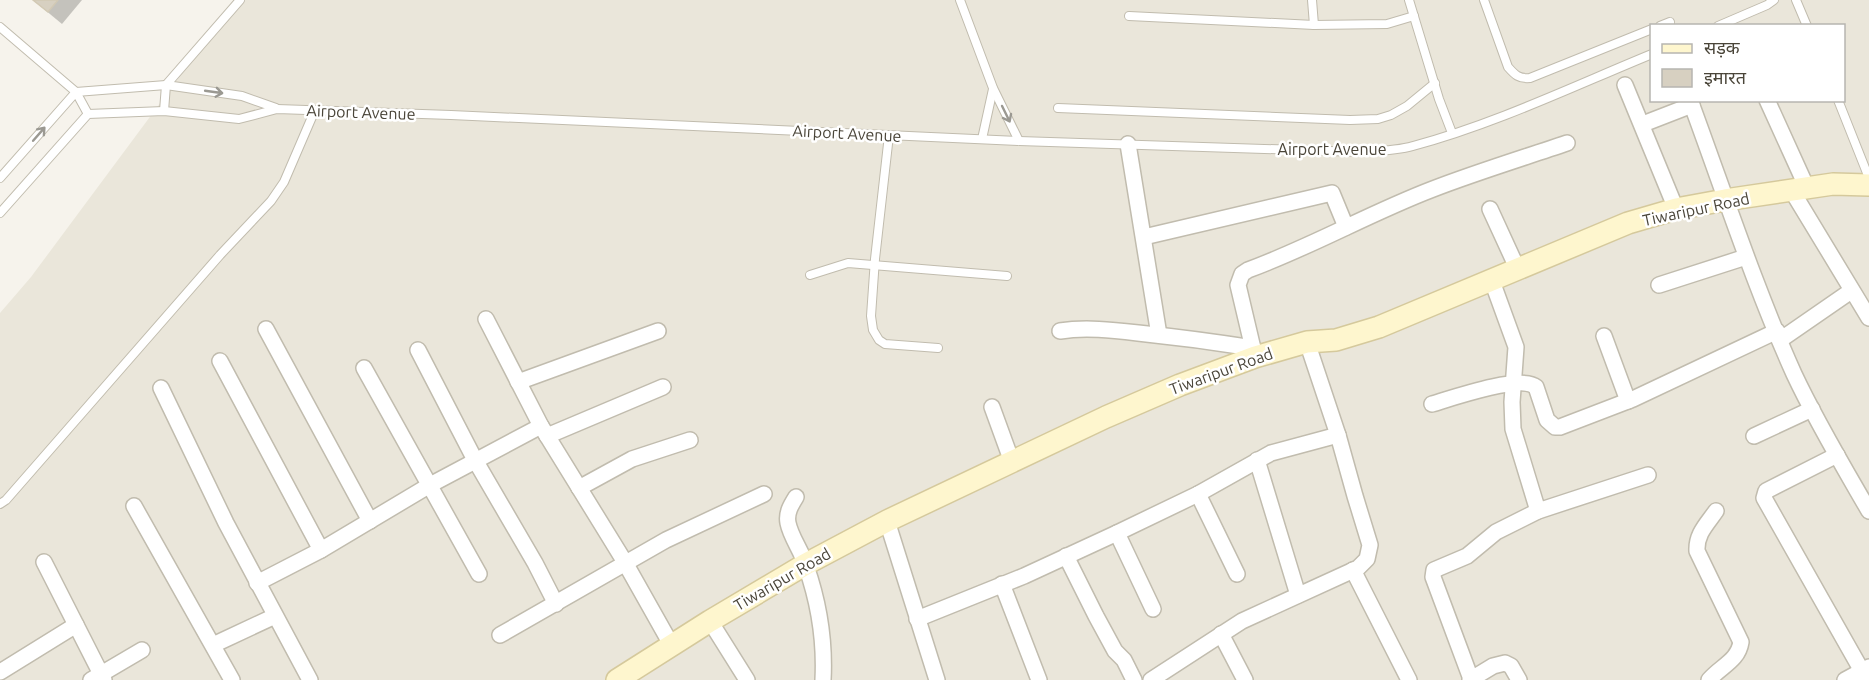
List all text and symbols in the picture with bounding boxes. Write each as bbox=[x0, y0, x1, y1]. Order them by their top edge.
legend bbox=[1650, 24, 1845, 102]
text: सड़क bbox=[1704, 37, 1741, 58]
text: इमारत bbox=[1704, 67, 1747, 87]
one-way arrow bbox=[204, 87, 223, 98]
street label: Airport Avenue bbox=[306, 101, 416, 123]
one-way arrow bbox=[1000, 105, 1012, 123]
street label: Airport Avenue bbox=[792, 121, 902, 145]
one-way arrow bbox=[32, 127, 46, 142]
street label: Airport Avenue bbox=[1278, 140, 1387, 158]
street label: Tiwaripur Road bbox=[1641, 189, 1751, 229]
street label: Tiwaripur Road bbox=[1167, 344, 1275, 398]
street label: Tiwaripur Road bbox=[730, 544, 834, 614]

